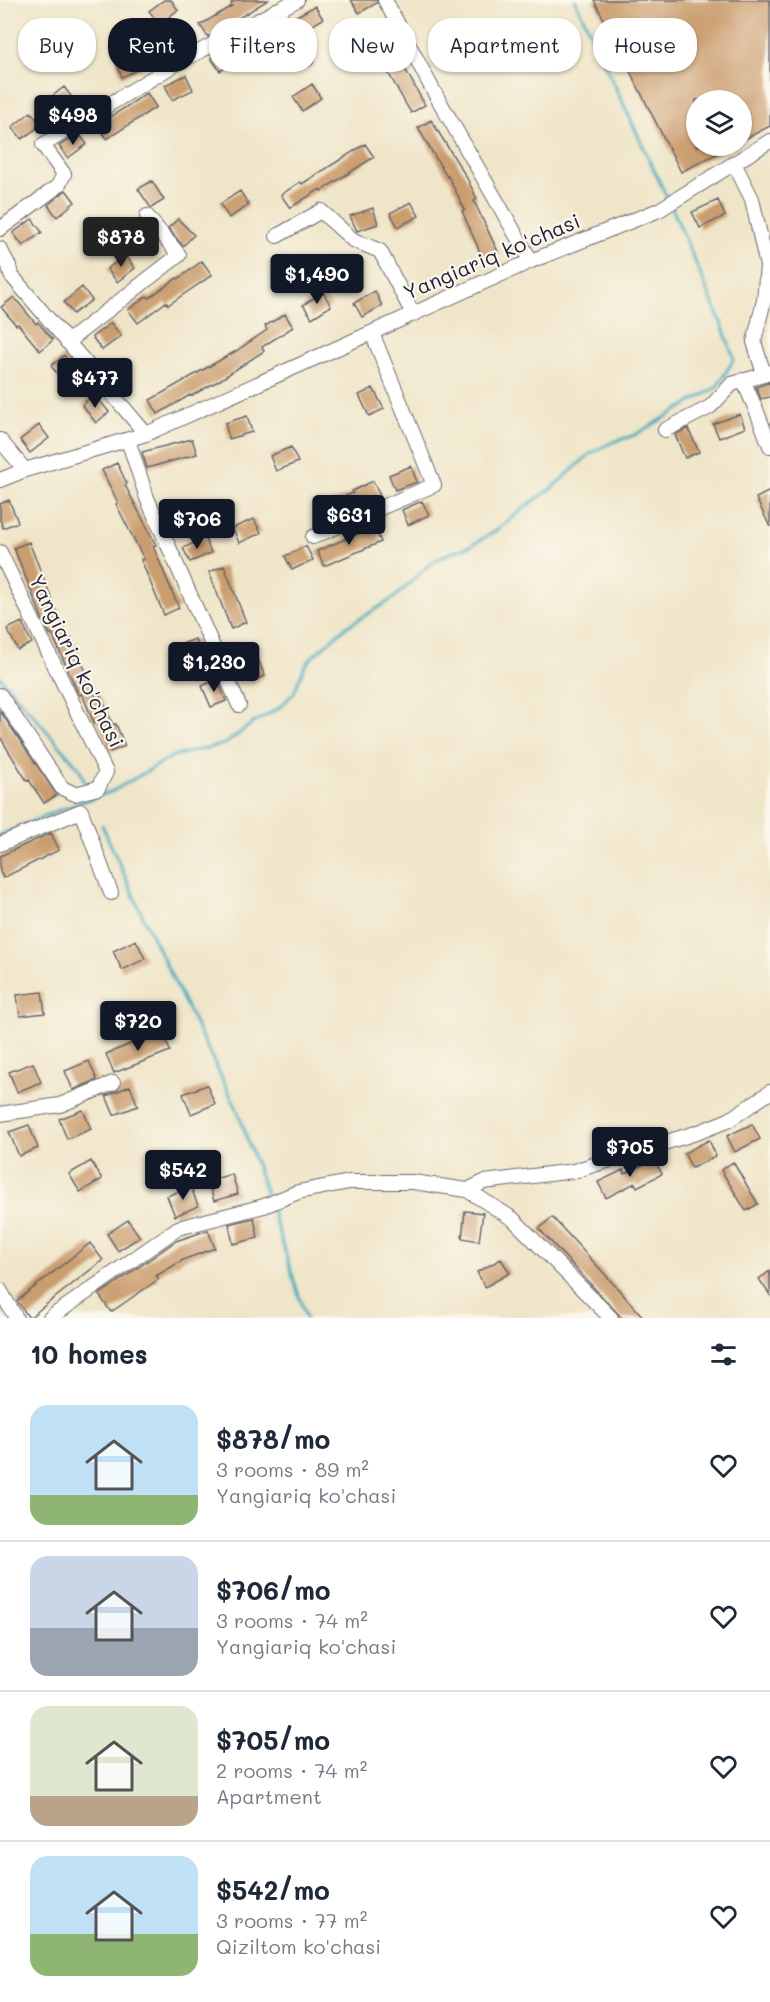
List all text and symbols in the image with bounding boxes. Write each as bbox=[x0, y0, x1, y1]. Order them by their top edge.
chip: Buy bbox=[18, 18, 96, 72]
chip: Rent bbox=[108, 18, 197, 72]
chip: Filters bbox=[209, 18, 317, 72]
chip: New bbox=[329, 18, 416, 72]
chip: Apartment bbox=[428, 18, 581, 72]
chip: House bbox=[593, 18, 697, 72]
map controls bbox=[686, 90, 752, 156]
button: layers bbox=[686, 90, 752, 156]
pin: $498 bbox=[37, 95, 109, 146]
text: $498 bbox=[48, 101, 98, 127]
street label: Yangiariq ko'chasi bbox=[399, 206, 584, 305]
pin: $878 bbox=[85, 217, 157, 268]
text: $878 bbox=[97, 223, 145, 249]
pin: $1,490 bbox=[268, 254, 366, 305]
text: $1,490 bbox=[285, 260, 349, 286]
pin: $477 bbox=[59, 358, 131, 409]
text: $477 bbox=[71, 364, 119, 390]
pin: $631 bbox=[313, 495, 385, 546]
pin: $706 bbox=[161, 499, 233, 550]
text: $631 bbox=[326, 501, 372, 527]
text: $706 bbox=[173, 505, 221, 531]
street label: Yangiariq ko'chasi bbox=[24, 569, 131, 751]
pin: $1,230 bbox=[165, 642, 263, 693]
text: $1,230 bbox=[182, 648, 246, 674]
pin: $720 bbox=[102, 1001, 174, 1052]
text: $720 bbox=[114, 1007, 162, 1033]
pin: $705 bbox=[594, 1127, 666, 1178]
text: $705 bbox=[606, 1133, 654, 1159]
pin: $542 bbox=[147, 1150, 219, 1201]
text: $542 bbox=[159, 1156, 207, 1182]
text: 10 homes bbox=[30, 1337, 148, 1371]
icon: filters bbox=[707, 1338, 740, 1371]
text: $878/mo bbox=[216, 1422, 330, 1456]
icon: home bbox=[78, 1429, 150, 1501]
icon: heart bbox=[707, 1449, 740, 1482]
text: 3 rooms · 89 m² bbox=[216, 1456, 369, 1482]
text: Yangiariq ko'chasi bbox=[216, 1482, 396, 1508]
text: $706/mo bbox=[216, 1573, 331, 1607]
icon: home bbox=[78, 1580, 150, 1652]
icon: heart bbox=[707, 1600, 740, 1633]
text: 3 rooms · 74 m² bbox=[216, 1607, 368, 1633]
text: Yangiariq ko'chasi bbox=[216, 1633, 396, 1659]
text: $705/mo bbox=[216, 1723, 330, 1757]
icon: home bbox=[78, 1730, 150, 1802]
icon: heart bbox=[707, 1750, 740, 1783]
text: 2 rooms · 74 m² bbox=[216, 1757, 367, 1783]
text: Apartment bbox=[216, 1783, 322, 1809]
text: $542/mo bbox=[216, 1873, 330, 1907]
icon: home bbox=[78, 1880, 150, 1952]
icon: heart bbox=[707, 1900, 740, 1933]
text: 3 rooms · 77 m² bbox=[216, 1907, 367, 1933]
text: Qiziltom ko'chasi bbox=[216, 1933, 381, 1959]

